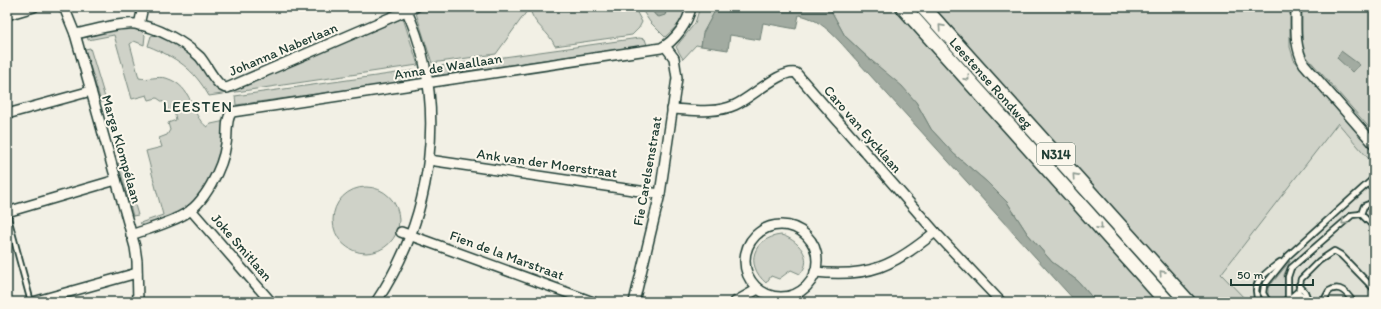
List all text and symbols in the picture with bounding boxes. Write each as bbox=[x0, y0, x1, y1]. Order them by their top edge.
street label: Johanna Naberlaan bbox=[226, 19, 340, 80]
one-way arrow bbox=[939, 24, 946, 32]
street label: Leestense Rondweg bbox=[945, 34, 1037, 133]
street label: Anna de Waallaan bbox=[393, 50, 503, 83]
one-way arrow bbox=[962, 73, 969, 81]
street label: Caro van Eycklaan bbox=[820, 82, 906, 177]
street label: Marga Klompélaan bbox=[98, 93, 145, 206]
district label: LEESTEN bbox=[163, 97, 233, 116]
street label: Fie Carelsenstraat bbox=[630, 115, 665, 227]
road number: N314 bbox=[1037, 143, 1075, 165]
street label: Ank van der Moerstraat bbox=[476, 145, 618, 182]
one-way arrow bbox=[1072, 173, 1080, 181]
street label: Joke Smitlaan bbox=[208, 210, 276, 285]
one-way arrow bbox=[1341, 218, 1348, 225]
one-way arrow bbox=[1095, 222, 1103, 230]
street label: Fien de la Marstraat bbox=[447, 227, 566, 284]
scale bar bbox=[1231, 261, 1313, 287]
text: 50 m bbox=[1237, 268, 1263, 282]
one-way arrow bbox=[1159, 270, 1166, 278]

